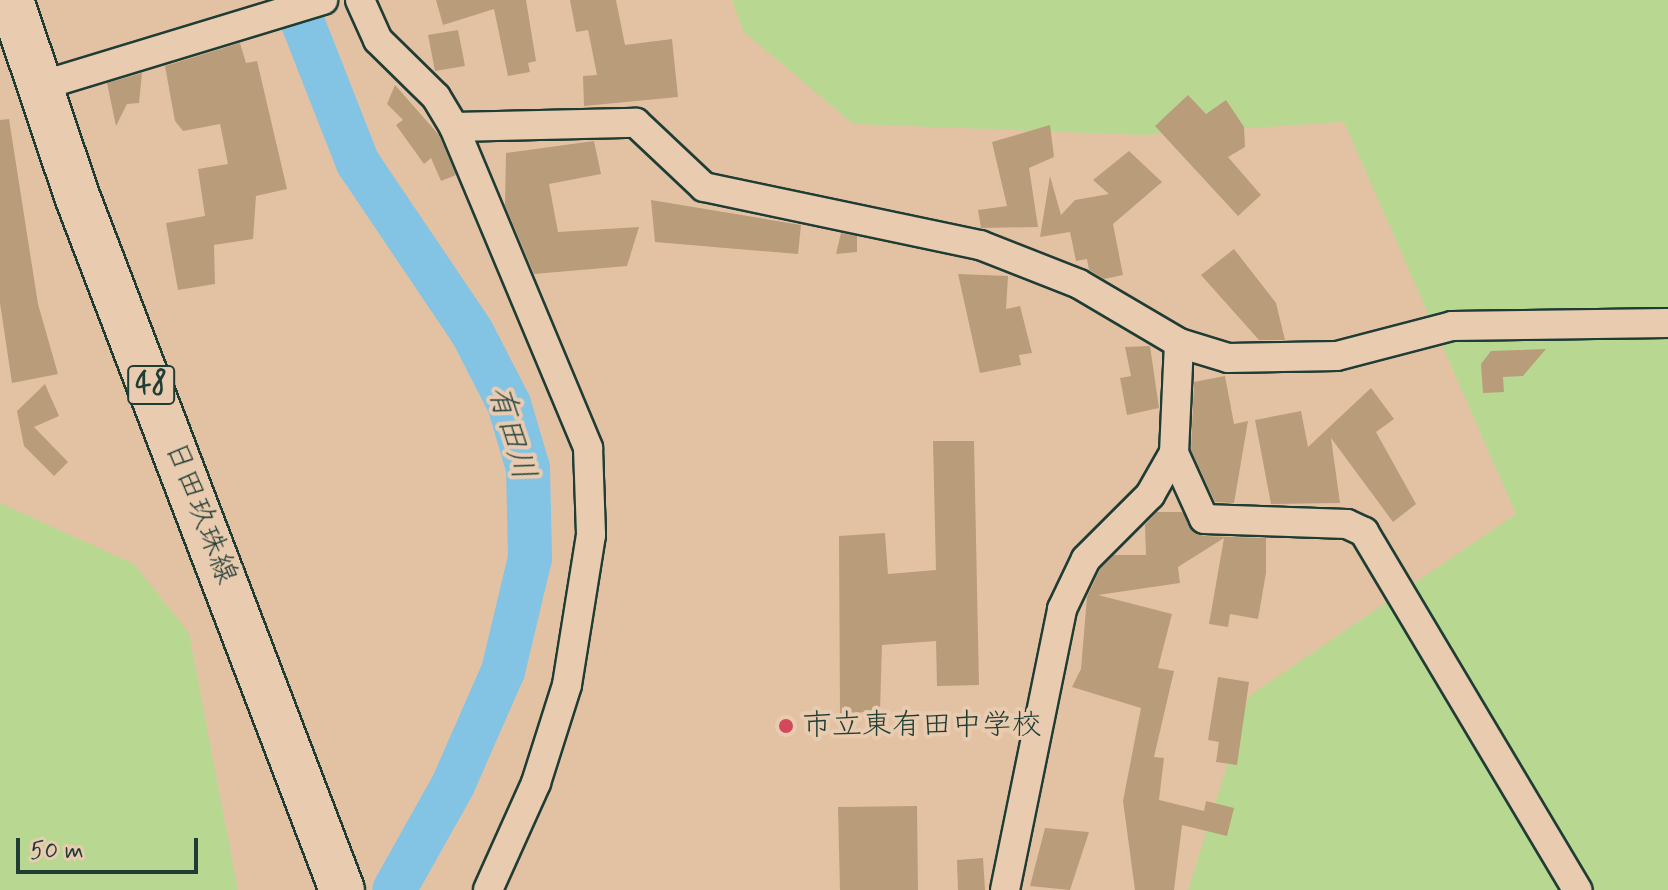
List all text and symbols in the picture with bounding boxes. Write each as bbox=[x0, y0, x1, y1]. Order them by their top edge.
road number: 48 bbox=[127, 361, 175, 409]
water label: 有田川 bbox=[479, 382, 543, 484]
street label: 日田玖珠線 bbox=[156, 437, 244, 589]
place label: 市立東有田中学校 bbox=[802, 708, 1042, 744]
marker: 市立東有田中学校 bbox=[777, 717, 795, 735]
scale bar bbox=[20, 822, 202, 872]
text: 50 m bbox=[30, 836, 84, 867]

